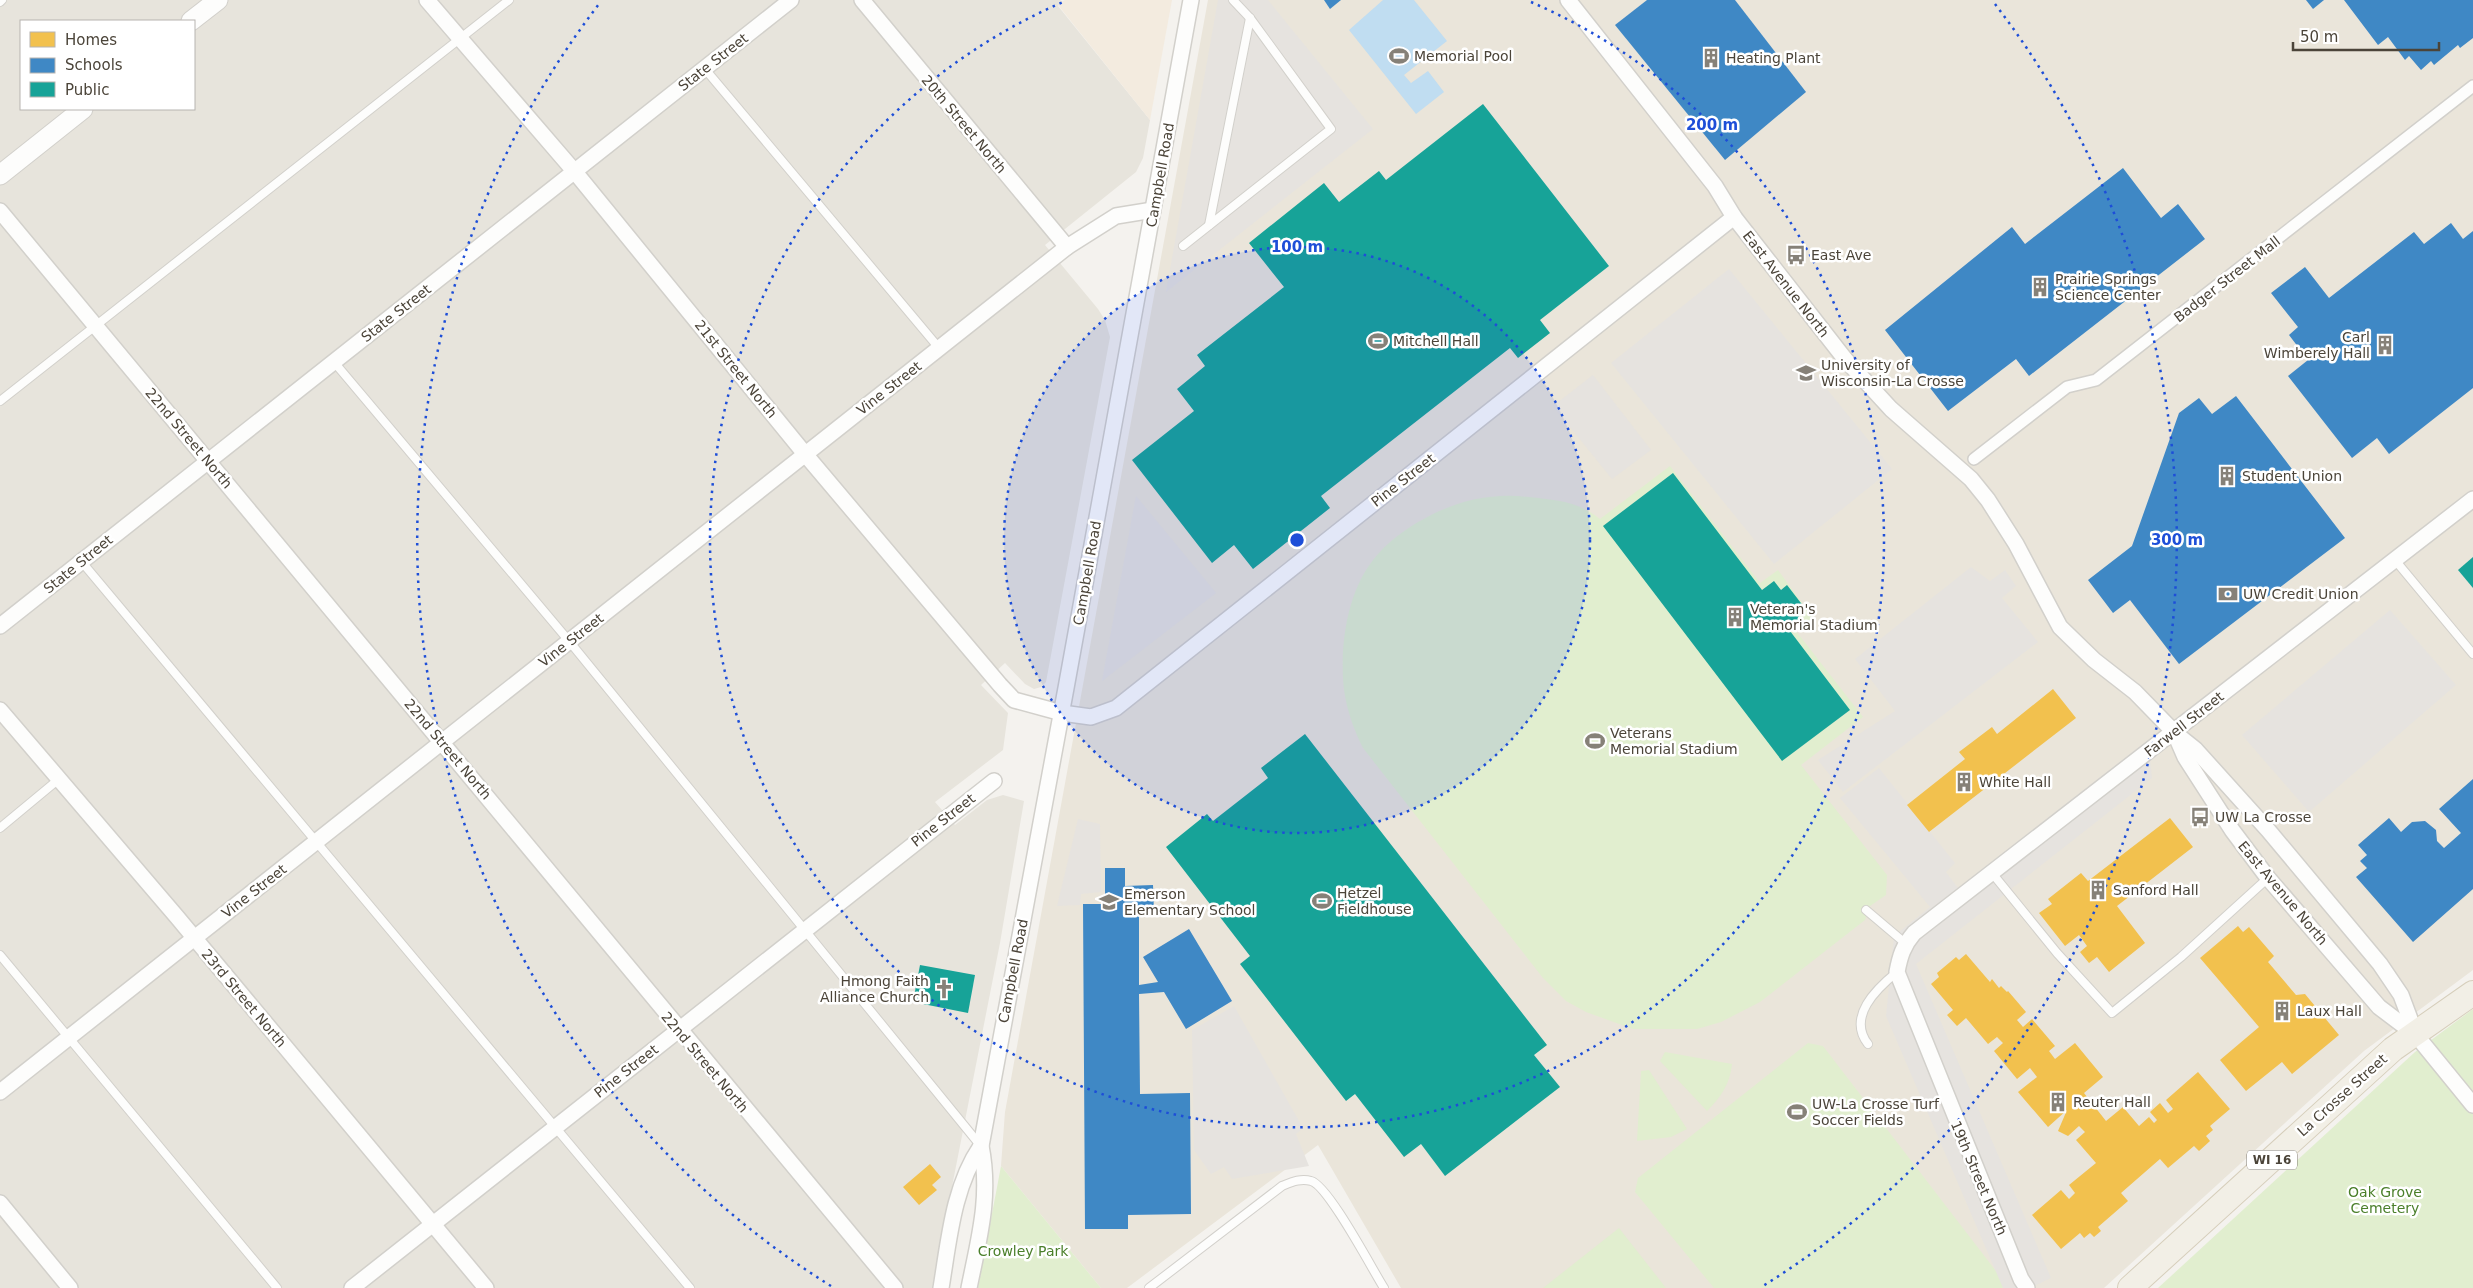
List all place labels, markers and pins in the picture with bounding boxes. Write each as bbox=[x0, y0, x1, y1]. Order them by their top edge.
sports icon: Memorial Pool bbox=[1388, 45, 1410, 67]
building icon: Heating Plant bbox=[1700, 47, 1722, 69]
place label: Memorial Pool bbox=[1414, 48, 1512, 64]
place label: Heating Plant bbox=[1726, 50, 1821, 66]
bus stop icon: East Ave bbox=[1785, 244, 1807, 266]
place label: East Ave bbox=[1811, 247, 1871, 263]
place label: Prairie Springs Science Center bbox=[2055, 271, 2161, 303]
building icon: Prairie Springs Science Center bbox=[2029, 276, 2051, 298]
place label: Carl Wimberely Hall bbox=[2264, 329, 2370, 361]
sports icon: Mitchell Hall bbox=[1367, 330, 1389, 352]
place label: Mitchell Hall bbox=[1393, 333, 1479, 349]
building icon: Carl Wimberely Hall bbox=[2374, 334, 2396, 356]
place label: University of Wisconsin-La Crosse bbox=[1821, 357, 1964, 389]
school or university icon: University of Wisconsin-La Crosse bbox=[1795, 362, 1817, 384]
building icon: Student Union bbox=[2216, 465, 2238, 487]
place label: Student Union bbox=[2242, 468, 2342, 484]
centre of rings bbox=[1288, 531, 1306, 549]
bank icon: UW Credit Union bbox=[2217, 583, 2239, 605]
place label: UW Credit Union bbox=[2243, 586, 2359, 602]
place label: Veteran's Memorial Stadium bbox=[1750, 601, 1878, 633]
building icon: Veteran's Memorial Stadium bbox=[1724, 606, 1746, 628]
place label: Veterans Memorial Stadium bbox=[1610, 725, 1738, 757]
sports icon: Veterans Memorial Stadium bbox=[1584, 730, 1606, 752]
building icon: White Hall bbox=[1953, 771, 1975, 793]
place label: White Hall bbox=[1979, 774, 2051, 790]
bus stop icon: UW La Crosse bbox=[2189, 806, 2211, 828]
place label: UW La Crosse bbox=[2215, 809, 2311, 825]
building icon: Sanford Hall bbox=[2087, 879, 2109, 901]
place label: Sanford Hall bbox=[2113, 882, 2199, 898]
place label: Hetzel Fieldhouse bbox=[1337, 885, 1412, 917]
place label: Emerson Elementary School bbox=[1124, 886, 1256, 918]
sports icon: Hetzel Fieldhouse bbox=[1311, 890, 1333, 912]
school or university icon: Emerson Elementary School bbox=[1098, 891, 1120, 913]
place label: Hmong Faith Alliance Church bbox=[820, 973, 929, 1005]
church icon: Hmong Faith Alliance Church bbox=[933, 978, 955, 1000]
building icon: Laux Hall bbox=[2271, 1000, 2293, 1022]
place label: Laux Hall bbox=[2297, 1003, 2362, 1019]
building icon: Reuter Hall bbox=[2047, 1091, 2069, 1113]
place label: Reuter Hall bbox=[2073, 1094, 2151, 1110]
place label: UW-La Crosse Turf Soccer Fields bbox=[1812, 1096, 1940, 1128]
sports icon: UW-La Crosse Turf Soccer Fields bbox=[1786, 1101, 1808, 1123]

